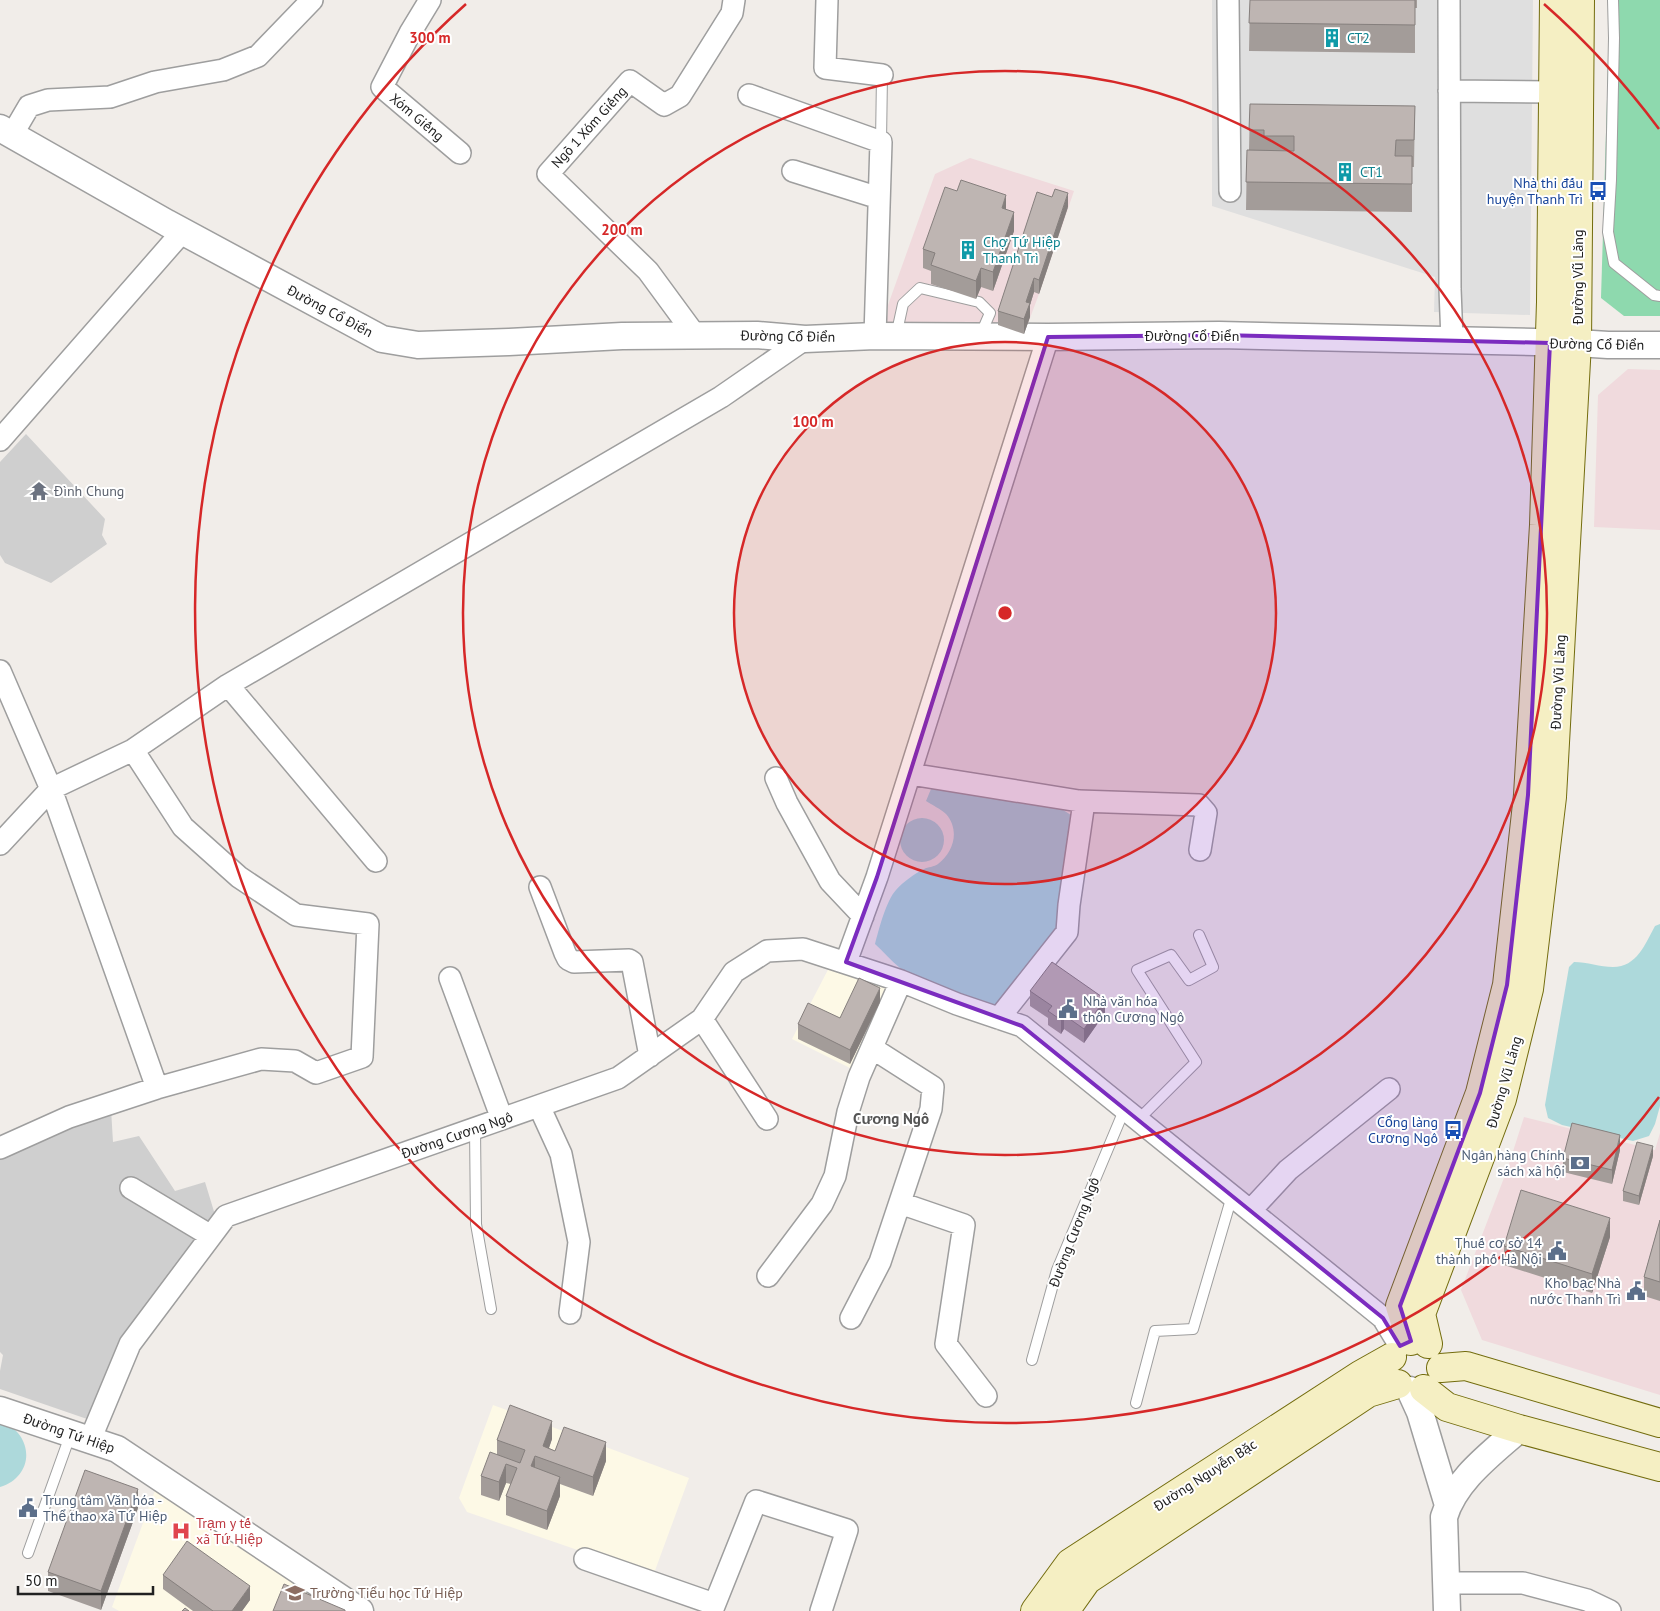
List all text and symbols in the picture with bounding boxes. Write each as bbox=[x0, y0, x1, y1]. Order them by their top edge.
building icon: CT2 bbox=[1321, 27, 1343, 49]
text: 300 m bbox=[409, 28, 451, 47]
place label: CT2 bbox=[1347, 29, 1370, 47]
street label: Ngõ 1 Xóm Giếng bbox=[547, 82, 631, 172]
street label: Xóm Giếng bbox=[386, 89, 448, 145]
building icon: CT1 bbox=[1334, 161, 1356, 183]
place label: CT1 bbox=[1360, 163, 1383, 181]
place label: Nhà thi đấu huyện Thanh Trì bbox=[1487, 174, 1583, 208]
bus stop icon: Nhà thi đấu huyện Thanh Trì bbox=[1587, 180, 1609, 202]
text: 200 m bbox=[601, 220, 643, 239]
street label: Đường Vũ Lăng bbox=[1569, 229, 1587, 326]
place label: Chợ Tứ Hiệp Thanh Trì bbox=[983, 233, 1061, 267]
building icon: Chợ Tứ Hiệp Thanh Trì bbox=[957, 239, 979, 261]
street label: Đường Cổ Điển bbox=[283, 280, 376, 341]
street label: Đường Cổ Điển bbox=[740, 326, 835, 346]
street label: Đường Cổ Điển bbox=[1144, 327, 1239, 345]
street label: Đường Cổ Điển bbox=[1549, 334, 1644, 354]
text: 100 m bbox=[792, 412, 834, 431]
temple icon: Đình Chung bbox=[28, 480, 50, 502]
place label: Đình Chung bbox=[53, 482, 124, 500]
centre of rings bbox=[996, 604, 1014, 622]
street label: Đường Vũ Lăng bbox=[1546, 634, 1569, 731]
place label: Nhà văn hóa thôn Cương Ngô bbox=[1083, 992, 1184, 1026]
public building icon: Nhà văn hóa thôn Cương Ngô bbox=[1057, 998, 1079, 1020]
street label: Đường Vũ Lăng bbox=[1482, 1034, 1526, 1131]
street label: Đường Cương Ngô bbox=[398, 1108, 515, 1163]
district label: Cương Ngô bbox=[853, 1109, 929, 1128]
place label: Cổng làng Cương Ngô bbox=[1368, 1113, 1438, 1147]
bus stop icon: Cổng làng Cương Ngô bbox=[1442, 1119, 1464, 1141]
place label: Ngân hàng Chính sách xã hội bbox=[1461, 1146, 1565, 1180]
bank icon: Ngân hàng Chính sách xã hội bbox=[1569, 1152, 1591, 1174]
street label: Đường Cương Ngô bbox=[1044, 1174, 1103, 1291]
place label: Thuế cơ sở 14 thành phố Hà Nội bbox=[1436, 1234, 1542, 1268]
public building icon: Thuế cơ sở 14 thành phố Hà Nội bbox=[1546, 1240, 1568, 1262]
place label: Kho bạc Nhà nước Thanh Trì bbox=[1530, 1274, 1621, 1308]
public building icon: Kho bạc Nhà nước Thanh Trì bbox=[1625, 1280, 1647, 1302]
street label: Đường Tứ Hiệp bbox=[20, 1409, 117, 1457]
street label: Đường Nguyễn Bặc bbox=[1149, 1435, 1260, 1516]
place label: Trung tâm Văn hóa - Thể thao xã Tứ Hiệp bbox=[43, 1491, 167, 1525]
public building icon: Trung tâm Văn hóa - Thể thao xã Tứ Hiệp bbox=[17, 1497, 39, 1519]
place label: Trạm y tế xã Tứ Hiệp bbox=[196, 1514, 263, 1548]
hospital icon: Trạm y tế xã Tứ Hiệp bbox=[170, 1520, 192, 1542]
scale bar bbox=[18, 1564, 152, 1596]
text: 50 m bbox=[25, 1571, 58, 1590]
school or university icon: Trường Tiểu học Tứ Hiệp bbox=[284, 1582, 306, 1604]
place label: Trường Tiểu học Tứ Hiệp bbox=[310, 1584, 463, 1602]

